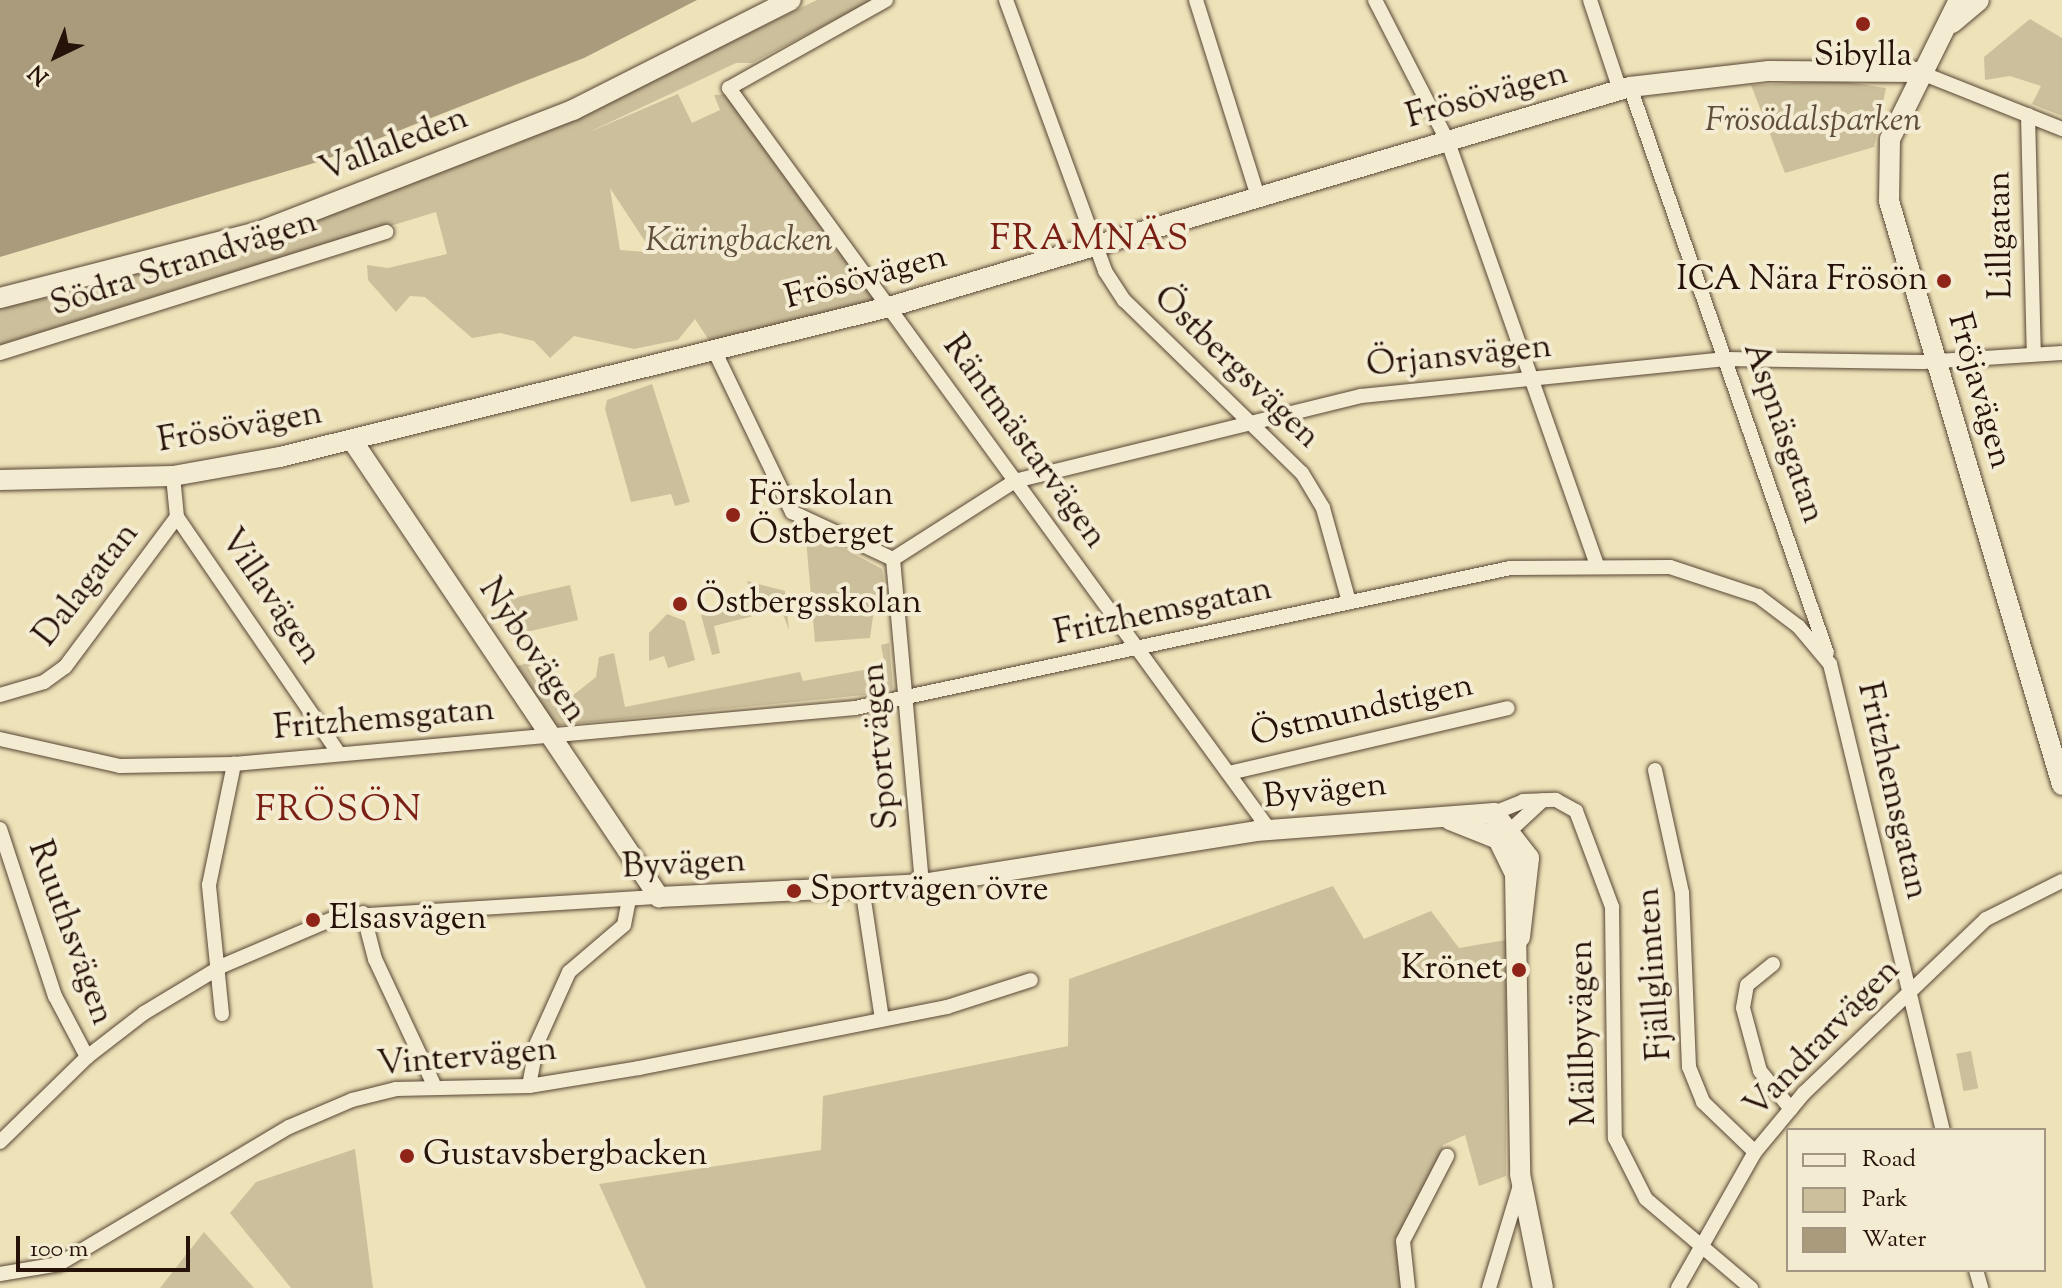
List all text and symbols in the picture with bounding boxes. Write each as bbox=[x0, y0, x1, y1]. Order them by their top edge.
marker: Sibylla bbox=[1854, 15, 1872, 33]
north arrow bbox=[16, 16, 96, 96]
place label: Sibylla bbox=[1814, 37, 1912, 77]
street label: Frösövägen bbox=[1402, 54, 1572, 138]
text: N bbox=[22, 56, 57, 91]
street label: Vallaleden bbox=[314, 98, 474, 192]
park label: Frösödalsparken bbox=[1705, 102, 1921, 142]
street label: Lillgatan bbox=[1979, 171, 2023, 299]
street label: Södra Strandvägen bbox=[46, 202, 322, 326]
district label: FRAMNÄS bbox=[990, 219, 1190, 263]
park label: Käringbacken bbox=[645, 222, 833, 262]
street label: Frösövägen bbox=[781, 237, 951, 319]
place label: ICA Nära Frösön bbox=[1677, 261, 1928, 301]
marker: ICA Nära Frösön bbox=[1935, 272, 1953, 290]
street label: Östbergsvägen bbox=[1144, 278, 1328, 458]
street label: Fröjavägen bbox=[1937, 309, 2021, 473]
street label: Räntmästarvägen bbox=[933, 327, 1115, 557]
street label: Örjansvägen bbox=[1364, 327, 1554, 387]
street label: Aspnäsgatan bbox=[1733, 337, 1833, 529]
street label: Frösövägen bbox=[155, 393, 325, 463]
place label: Förskolan Östberget bbox=[749, 475, 894, 554]
marker: Förskolan Östberget bbox=[724, 506, 742, 524]
street label: Dalagatan bbox=[26, 515, 148, 655]
street label: Villavägen bbox=[210, 522, 330, 672]
street label: Fritzhemsgatan bbox=[1051, 569, 1275, 655]
street label: Nybovägen bbox=[469, 571, 595, 731]
place label: Östbergsskolan bbox=[696, 584, 922, 624]
marker: Östbergsskolan bbox=[671, 595, 689, 613]
street label: Sportvägen bbox=[853, 661, 909, 831]
street label: Östmundstigen bbox=[1247, 666, 1477, 756]
street label: Fritzhemsgatan bbox=[1847, 679, 1937, 903]
street label: Fritzhemsgatan bbox=[272, 690, 496, 750]
street label: Byvägen bbox=[1261, 765, 1389, 819]
district label: FRÖSÖN bbox=[255, 790, 423, 834]
street label: Ruuthsvägen bbox=[18, 835, 122, 1031]
street label: Byvägen bbox=[621, 841, 747, 889]
place label: Sportvägen övre bbox=[810, 871, 1049, 911]
marker: Sportvägen övre bbox=[785, 882, 803, 900]
street label: Fjällglimten bbox=[1629, 886, 1681, 1062]
place label: Elsasvägen bbox=[329, 900, 487, 940]
marker: Elsasvägen bbox=[304, 911, 322, 929]
street label: Mällbyvägen bbox=[1562, 940, 1606, 1126]
place label: Krönet bbox=[1401, 950, 1503, 990]
street label: Vandrarvägen bbox=[1737, 951, 1909, 1127]
marker: Krönet bbox=[1510, 961, 1528, 979]
street label: Vintervägen bbox=[375, 1030, 559, 1086]
legend bbox=[1786, 1128, 2046, 1272]
place label: Gustavsbergbacken bbox=[423, 1136, 708, 1176]
text: Road bbox=[1862, 1143, 1916, 1177]
marker: Gustavsbergbacken bbox=[398, 1147, 416, 1165]
text: Park bbox=[1862, 1183, 1908, 1217]
scale bar bbox=[20, 1220, 194, 1270]
text: Water bbox=[1862, 1223, 1926, 1257]
text: 100 m bbox=[30, 1233, 88, 1267]

